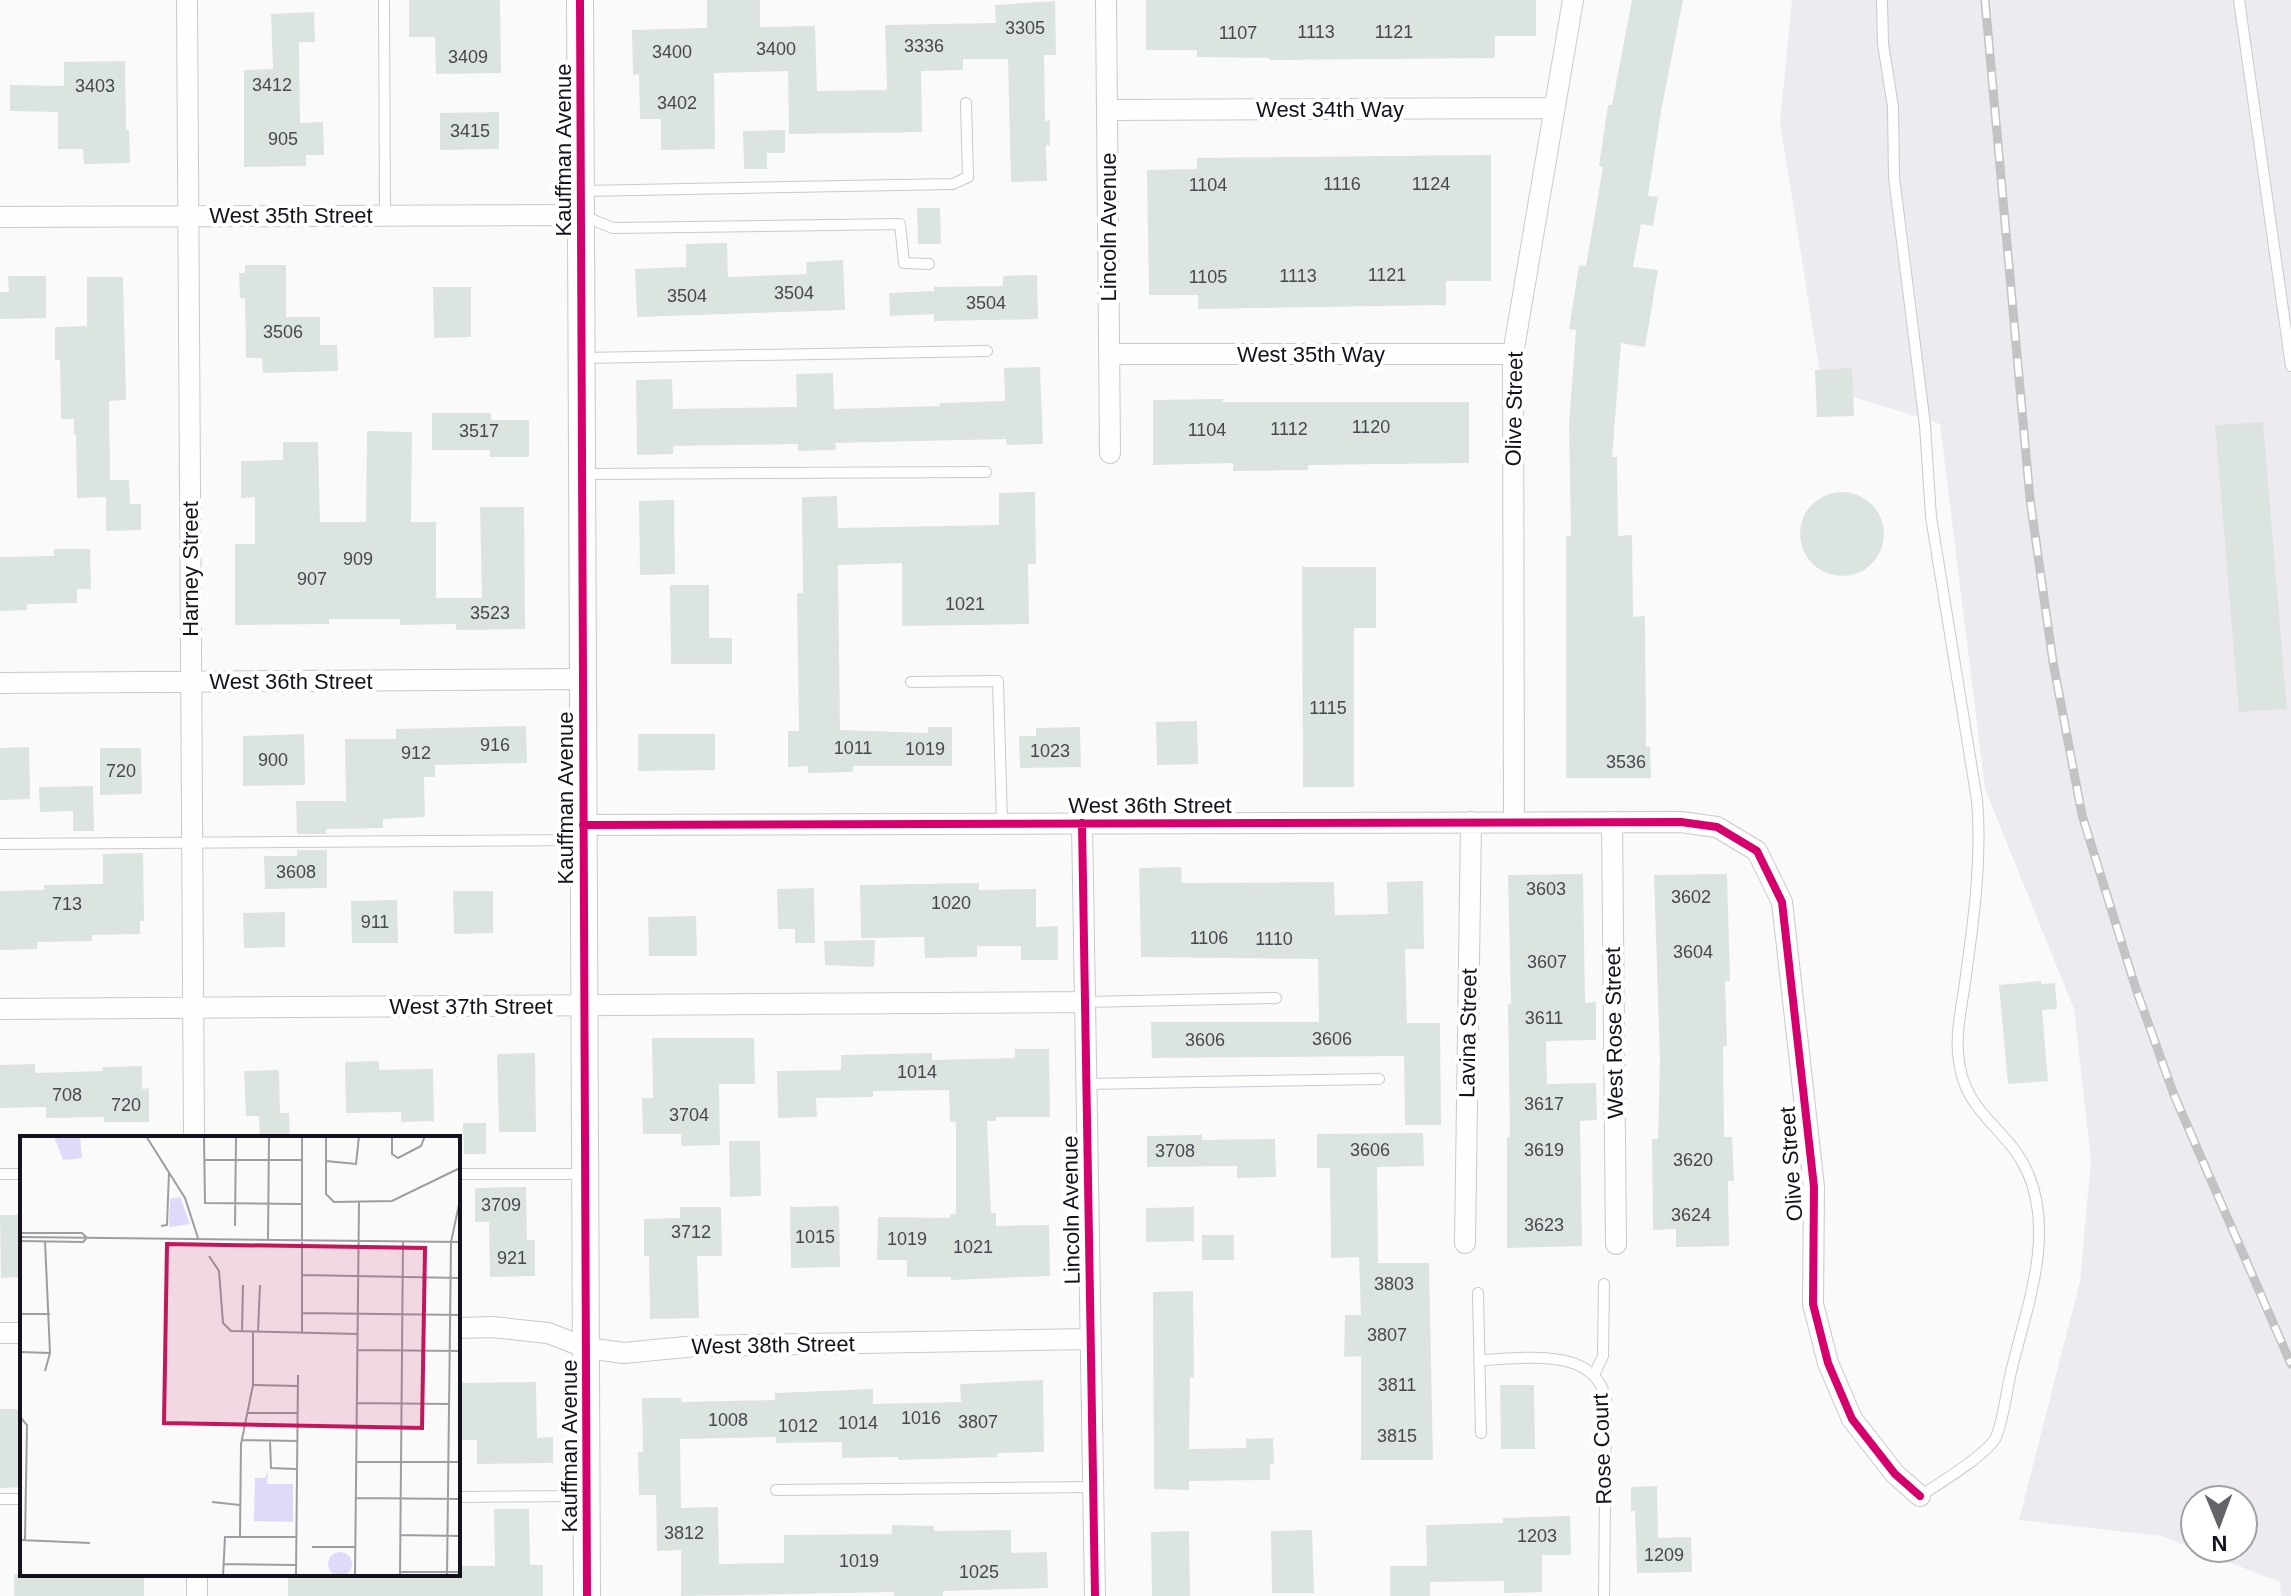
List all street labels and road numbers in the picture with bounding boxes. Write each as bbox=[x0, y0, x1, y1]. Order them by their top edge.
street label: Kauffman Avenue bbox=[551, 64, 576, 236]
street label: West 34th Way bbox=[1256, 97, 1404, 122]
street label: Lincoln Avenue bbox=[1096, 153, 1121, 301]
street label: West 35th Street bbox=[209, 203, 373, 228]
street label: West 35th Way bbox=[1237, 342, 1385, 367]
street label: Olive Street bbox=[1500, 351, 1528, 467]
street label: Harney Street bbox=[178, 501, 203, 637]
street label: West 36th Street bbox=[209, 669, 373, 694]
street label: Kauffman Avenue bbox=[553, 712, 578, 884]
street label: West 36th Street bbox=[1068, 793, 1232, 818]
street label: West Rose Street bbox=[1600, 947, 1628, 1119]
street label: Lavina Street bbox=[1454, 968, 1482, 1098]
street label: West 37th Street bbox=[389, 994, 553, 1019]
street label: Olive Street bbox=[1775, 1106, 1807, 1222]
street label: Lincoln Avenue bbox=[1057, 1135, 1085, 1285]
street label: West 38th Street bbox=[691, 1331, 855, 1359]
street label: Kauffman Avenue bbox=[557, 1360, 582, 1532]
street label: Rose Court bbox=[1588, 1393, 1616, 1505]

